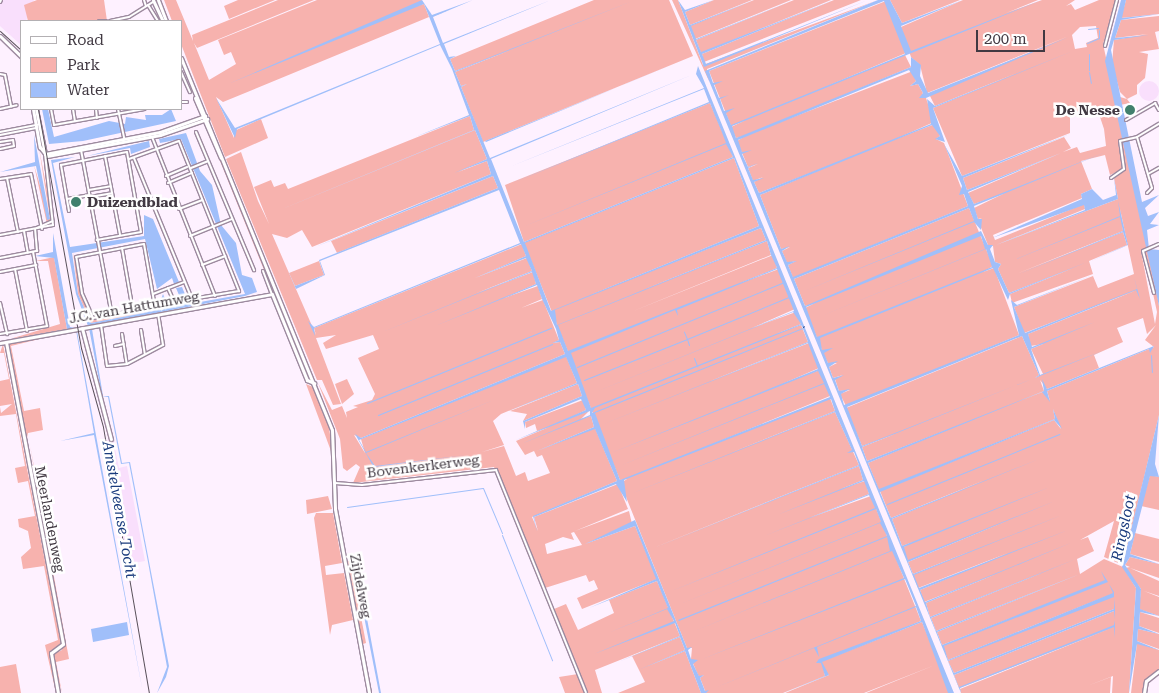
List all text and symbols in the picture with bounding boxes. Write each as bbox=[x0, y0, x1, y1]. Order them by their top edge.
legend bbox=[20, 20, 182, 110]
scale bar bbox=[979, 20, 1048, 52]
text: 200 m bbox=[984, 30, 1027, 48]
text: Road bbox=[67, 31, 104, 49]
text: Park bbox=[67, 56, 100, 74]
text: Water bbox=[67, 81, 109, 99]
place label: De Nesse bbox=[1056, 102, 1120, 118]
marker: De Nesse bbox=[1124, 104, 1136, 116]
place label: Duizendblad bbox=[87, 194, 178, 210]
marker: Duizendblad bbox=[69, 195, 83, 209]
street label: J.C. van Hattumweg bbox=[68, 287, 200, 327]
water label: Amstelveense Tocht bbox=[98, 440, 140, 580]
street label: Bovenkerkerweg bbox=[366, 451, 480, 481]
street label: Meerlandenweg bbox=[31, 465, 69, 573]
water label: Ringsloot bbox=[1108, 493, 1140, 563]
street label: Zijdelweg bbox=[347, 552, 375, 620]

